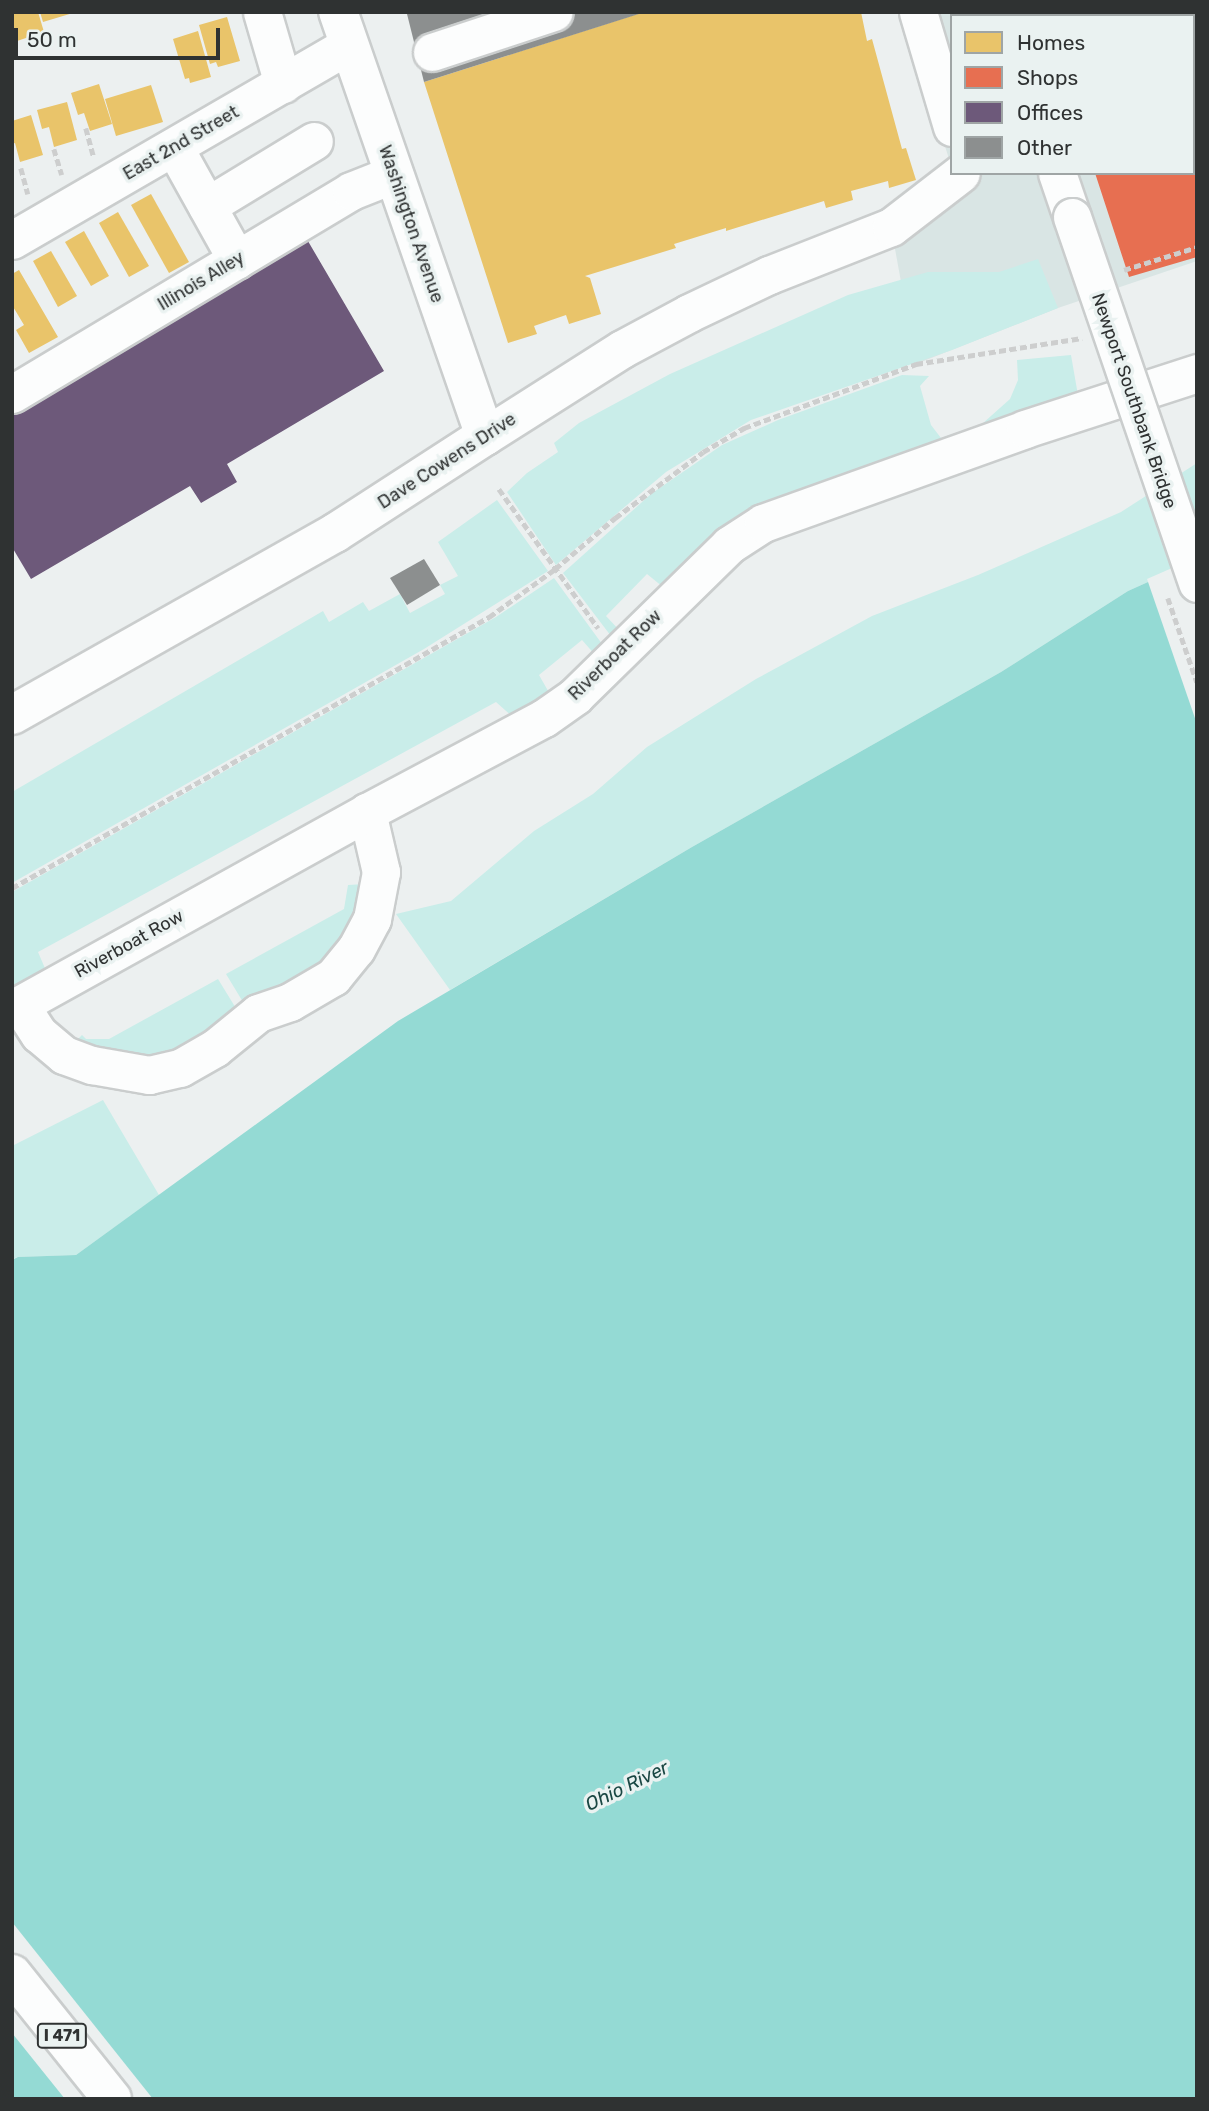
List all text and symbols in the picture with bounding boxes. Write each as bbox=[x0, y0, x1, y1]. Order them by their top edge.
scale bar bbox=[18, 14, 224, 58]
legend bbox=[950, 14, 1195, 175]
text: 50 m bbox=[27, 27, 77, 52]
text: Homes bbox=[1017, 30, 1085, 55]
text: Shops bbox=[1017, 65, 1078, 90]
text: Offices bbox=[1017, 100, 1083, 125]
street label: East 2nd Street bbox=[119, 101, 243, 185]
text: Other bbox=[1017, 135, 1072, 160]
street label: Washington Avenue bbox=[374, 142, 448, 306]
street label: Illinois Alley bbox=[154, 247, 248, 315]
street label: Newport Southbank Bridge bbox=[1087, 290, 1181, 512]
street label: Dave Cowens Drive bbox=[374, 408, 520, 514]
street label: Riverboat Row bbox=[564, 605, 666, 705]
street label: Riverboat Row bbox=[71, 905, 187, 983]
water label: Ohio River bbox=[582, 1756, 672, 1816]
road number: I 471 bbox=[36, 2024, 88, 2048]

